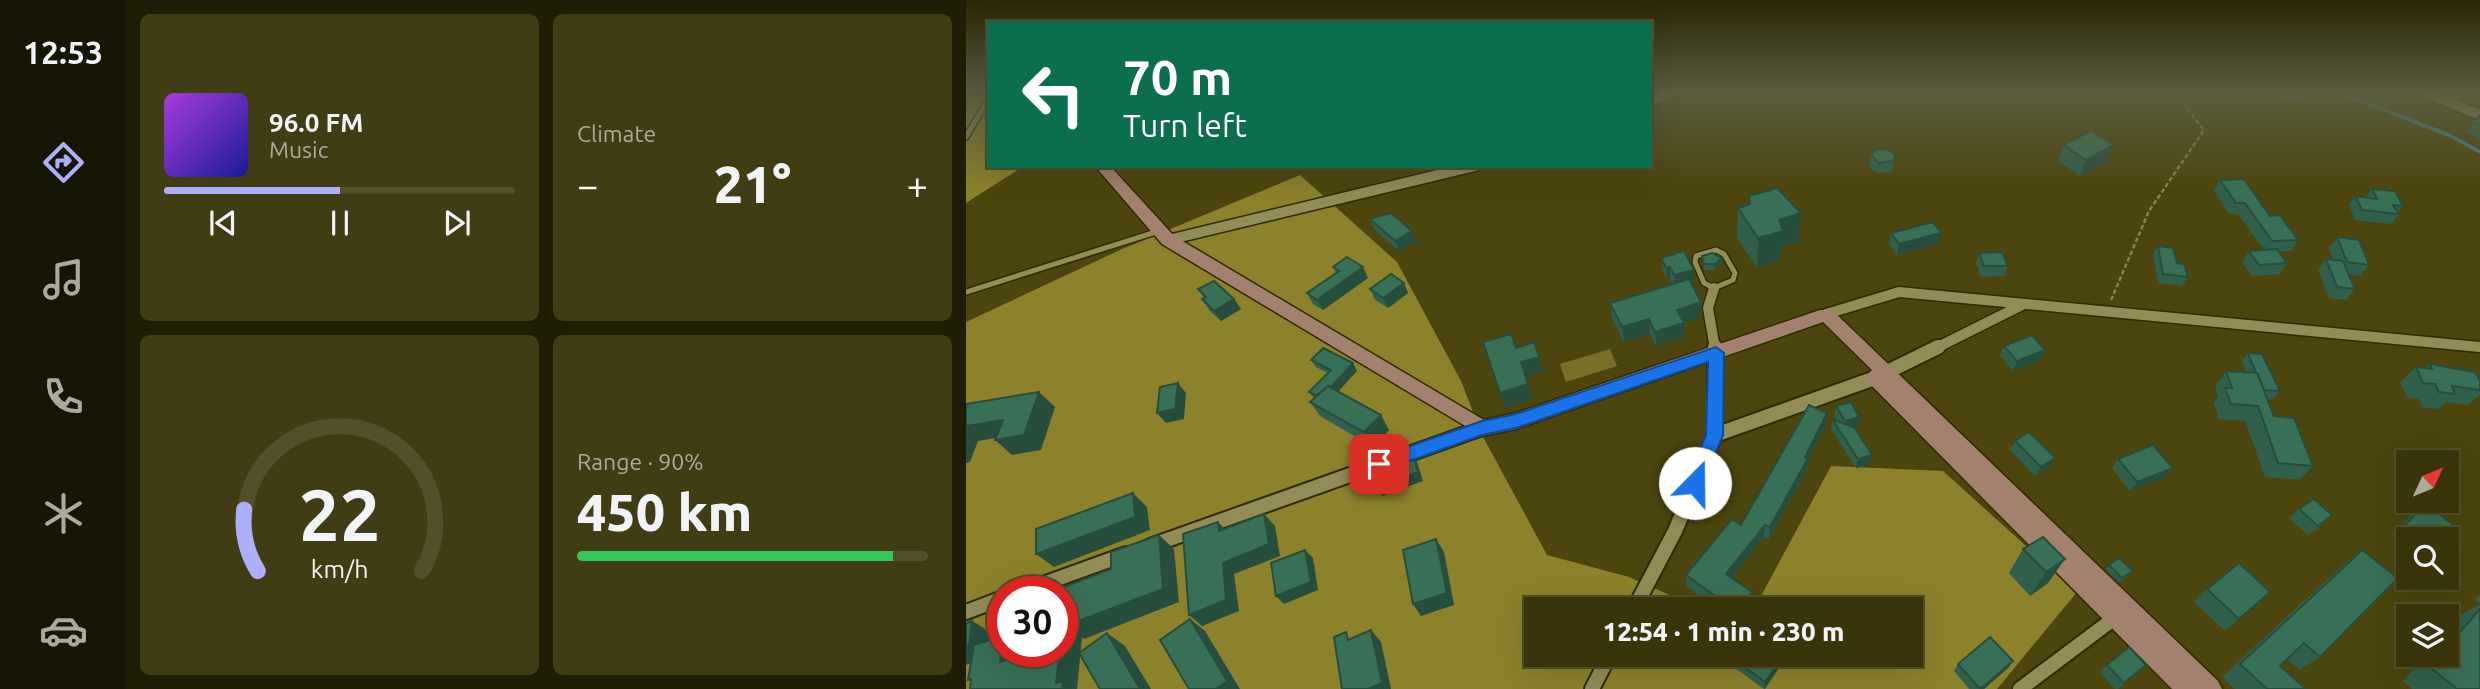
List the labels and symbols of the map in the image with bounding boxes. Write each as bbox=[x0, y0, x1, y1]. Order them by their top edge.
pin bbox=[1349, 434, 1409, 494]
position arrow bbox=[1658, 446, 1732, 520]
north arrow bbox=[2396, 450, 2459, 513]
speed limit sign: 30 bbox=[987, 576, 1078, 667]

